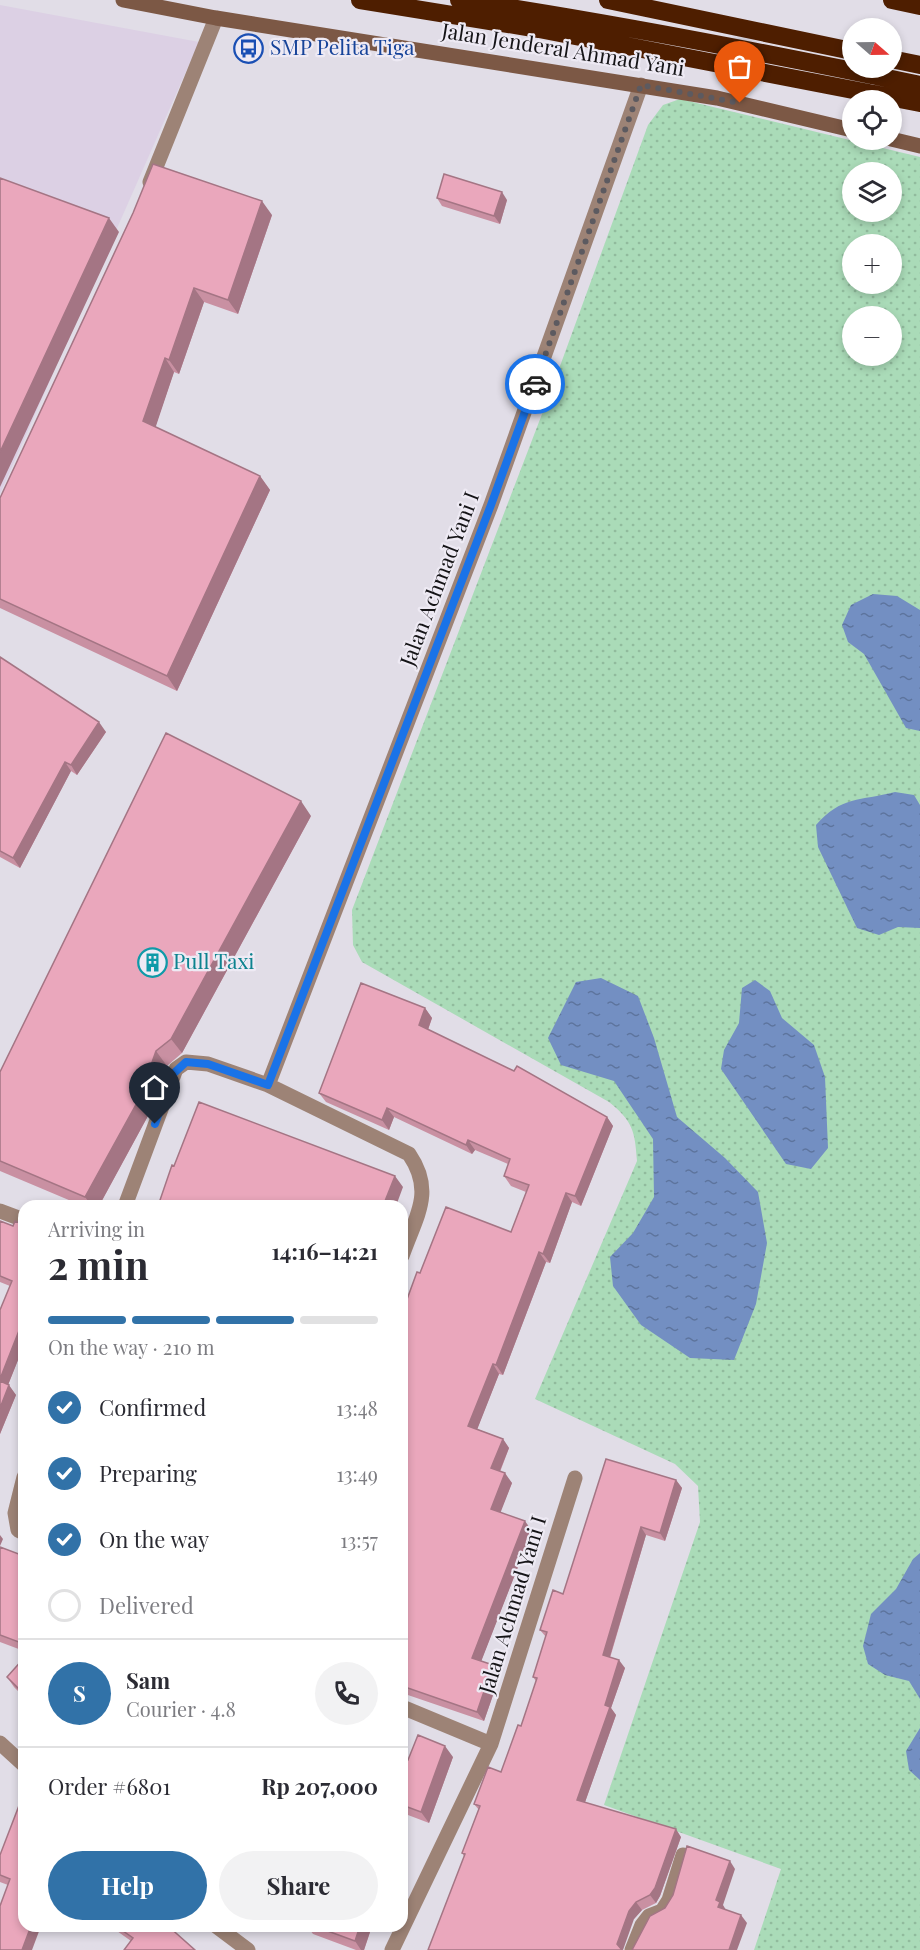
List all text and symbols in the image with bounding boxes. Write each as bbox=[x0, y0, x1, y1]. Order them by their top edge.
street label: Jalan Jenderal Ahmad Yani bbox=[439, 15, 687, 81]
north arrow bbox=[842, 18, 902, 78]
map controls bbox=[842, 18, 902, 366]
bus stop icon: SMP Pelita Tiga bbox=[233, 32, 265, 64]
place label: SMP Pelita Tiga bbox=[270, 32, 415, 60]
pin bbox=[714, 41, 765, 103]
icon: bag bbox=[723, 50, 756, 83]
button: locate bbox=[842, 90, 902, 150]
button: layers bbox=[842, 162, 902, 222]
button: + bbox=[842, 234, 902, 294]
button: − bbox=[842, 306, 902, 366]
courier bbox=[505, 354, 565, 414]
icon: car bbox=[519, 368, 552, 401]
street label: Jalan Achmad Yani I bbox=[392, 487, 484, 670]
building icon: Pull Taxi bbox=[136, 946, 168, 978]
place label: Pull Taxi bbox=[173, 946, 254, 974]
pin bbox=[129, 1062, 180, 1124]
icon: home bbox=[138, 1071, 171, 1104]
text: Arriving in bbox=[48, 1215, 145, 1242]
text: 14:16–14:21 bbox=[271, 1236, 378, 1266]
text: 2 min bbox=[48, 1238, 149, 1290]
text: On the way · 210 m bbox=[48, 1333, 215, 1360]
icon: check bbox=[48, 1391, 81, 1424]
text: Confirmed bbox=[99, 1392, 206, 1422]
text: 13:48 bbox=[336, 1394, 378, 1421]
icon: check bbox=[48, 1457, 81, 1490]
text: Preparing bbox=[99, 1458, 197, 1488]
text: 13:49 bbox=[337, 1460, 378, 1487]
street label: Jalan Achmad Yani I bbox=[470, 1512, 551, 1698]
icon: check bbox=[48, 1523, 81, 1556]
text: On the way bbox=[99, 1524, 209, 1554]
text: 13:57 bbox=[340, 1526, 378, 1553]
text: Delivered bbox=[99, 1590, 194, 1620]
button: phone bbox=[315, 1662, 378, 1725]
text: Sam bbox=[126, 1665, 170, 1695]
text: S bbox=[73, 1678, 86, 1708]
text: Courier · 4.8 bbox=[126, 1695, 236, 1722]
text: Order #6801 bbox=[48, 1771, 171, 1801]
text: Rp 207,000 bbox=[261, 1771, 378, 1801]
button: Help bbox=[48, 1851, 207, 1920]
button: Share bbox=[219, 1851, 378, 1920]

